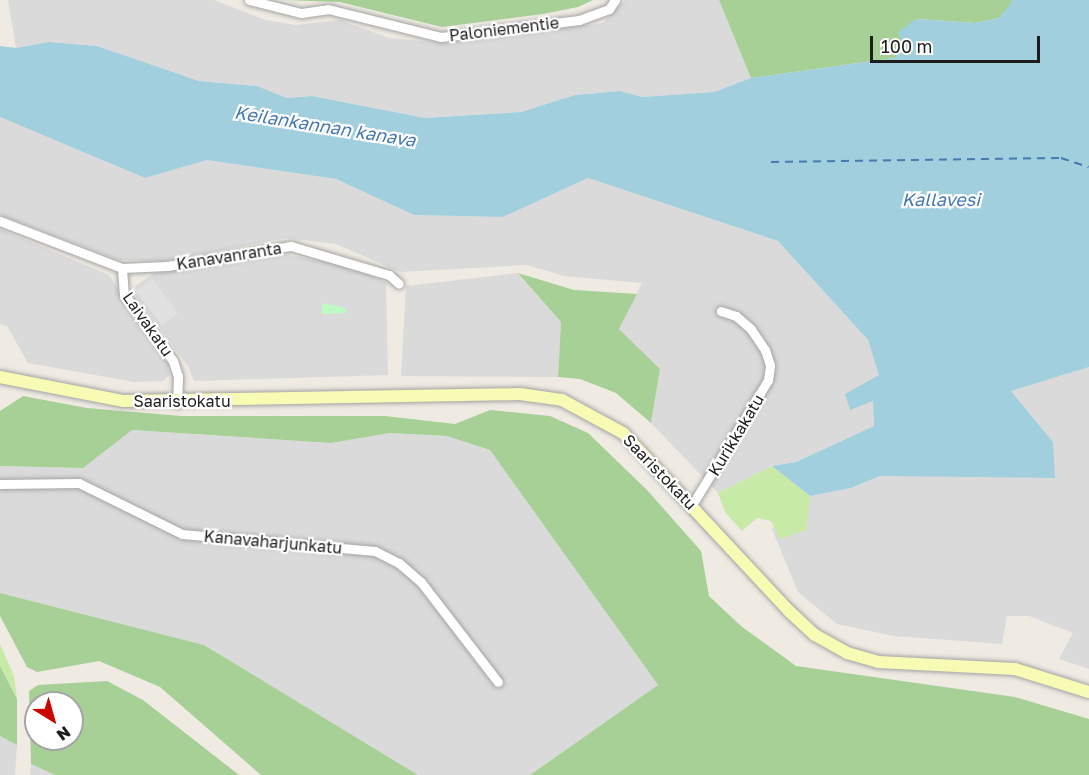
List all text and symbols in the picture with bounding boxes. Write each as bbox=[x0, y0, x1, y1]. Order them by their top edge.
street label: Paloniementie bbox=[448, 13, 560, 45]
scale bar bbox=[873, 24, 1042, 62]
text: 100 m bbox=[881, 35, 932, 57]
water label: Keilankannan kanava bbox=[233, 101, 417, 151]
water label: Kallavesi bbox=[902, 188, 980, 210]
street label: Kanavanranta bbox=[175, 238, 283, 274]
street label: Laivakatu bbox=[119, 288, 177, 360]
street label: Saaristokatu bbox=[133, 391, 231, 411]
street label: Kurikkakatu bbox=[704, 391, 768, 479]
street label: Saaristokatu bbox=[619, 430, 701, 514]
street label: Kanavaharjunkatu bbox=[203, 526, 343, 558]
north arrow bbox=[24, 691, 84, 751]
text: N bbox=[53, 722, 75, 745]

